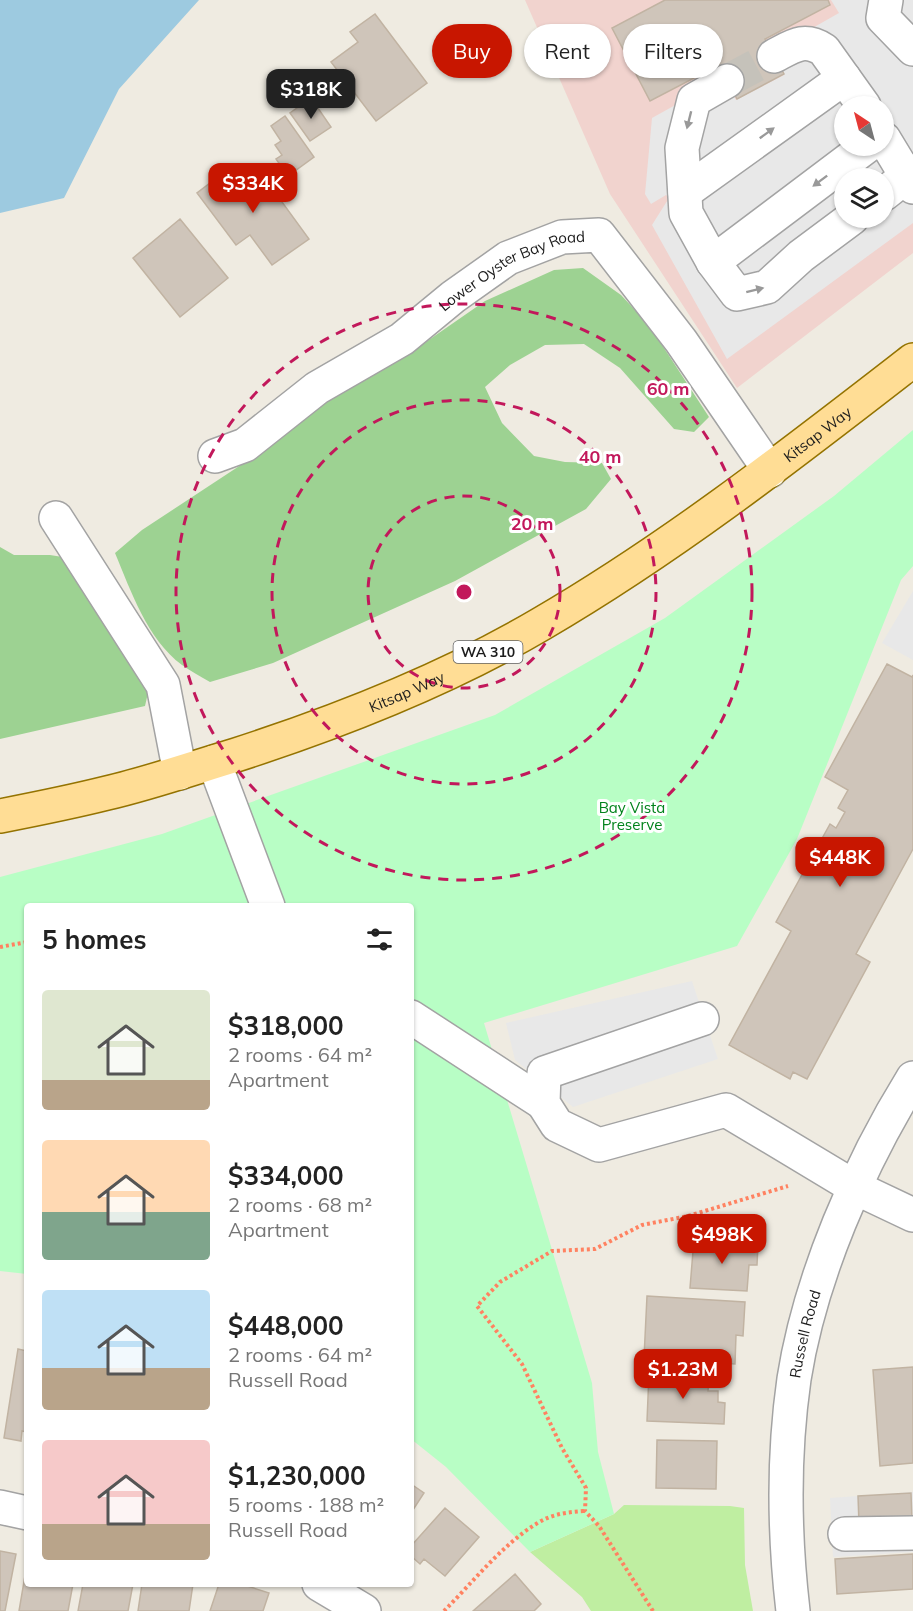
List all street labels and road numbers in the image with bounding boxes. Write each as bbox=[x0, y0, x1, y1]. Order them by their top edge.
street label: Lower Oyster Bay Road bbox=[434, 226, 585, 315]
street label: Kitsap Way bbox=[779, 402, 855, 466]
road number: WA 310 bbox=[454, 641, 522, 663]
street label: Kitsap Way bbox=[366, 667, 447, 716]
street label: Russell Road bbox=[785, 1287, 824, 1379]

